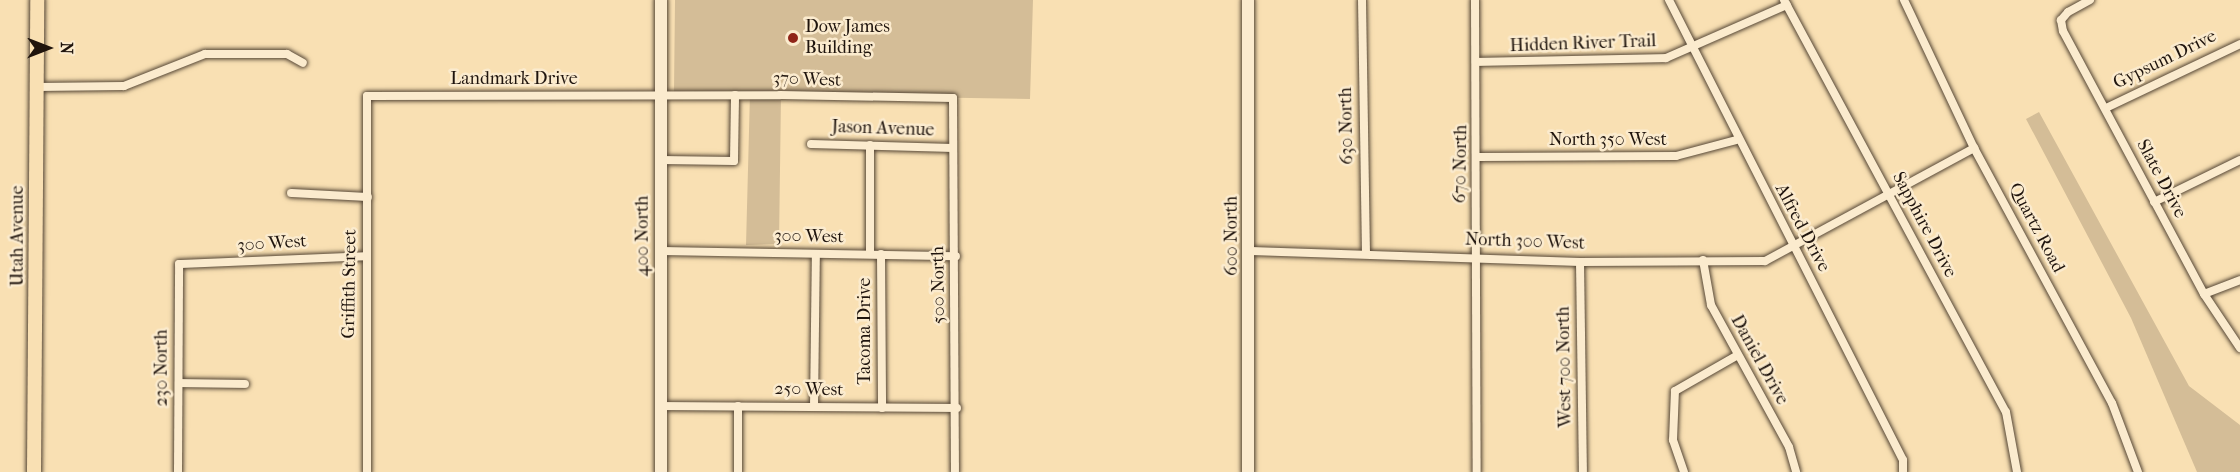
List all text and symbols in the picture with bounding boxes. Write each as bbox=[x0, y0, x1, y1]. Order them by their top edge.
place label: Dow James Building bbox=[805, 17, 890, 60]
north arrow bbox=[18, 18, 78, 78]
street label: Gypsum Drive bbox=[2110, 26, 2220, 94]
marker: Dow James Building bbox=[786, 31, 800, 45]
street label: Hidden River Trail bbox=[1509, 31, 1657, 57]
text: N bbox=[57, 42, 76, 54]
street label: Landmark Drive bbox=[450, 68, 578, 90]
street label: 370 West bbox=[773, 68, 841, 92]
street label: 630 North bbox=[1336, 87, 1358, 165]
street label: Jason Avenue bbox=[831, 116, 935, 142]
street label: 670 North bbox=[1450, 124, 1472, 204]
street label: North 350 West bbox=[1549, 129, 1667, 151]
street label: Slate Drive bbox=[2131, 136, 2191, 222]
street label: Sapphire Drive bbox=[1887, 168, 1961, 282]
street label: Quartz Road bbox=[2003, 179, 2069, 277]
street label: Alfred Drive bbox=[1770, 180, 1834, 276]
street label: Utah Avenue bbox=[7, 186, 29, 286]
street label: 400 North bbox=[632, 196, 654, 276]
street label: 600 North bbox=[1221, 196, 1243, 276]
street label: 300 West bbox=[774, 226, 844, 248]
street label: Griffith Street bbox=[338, 229, 362, 339]
street label: North 300 West bbox=[1465, 229, 1585, 255]
street label: 300 West bbox=[237, 231, 307, 257]
street label: 500 North bbox=[928, 246, 950, 324]
street label: Tacoma Drive bbox=[854, 277, 876, 385]
street label: West 700 North bbox=[1553, 306, 1577, 428]
street label: Daniel Drive bbox=[1725, 311, 1793, 409]
street label: 230 North bbox=[151, 329, 173, 407]
street label: 250 West bbox=[774, 379, 844, 401]

